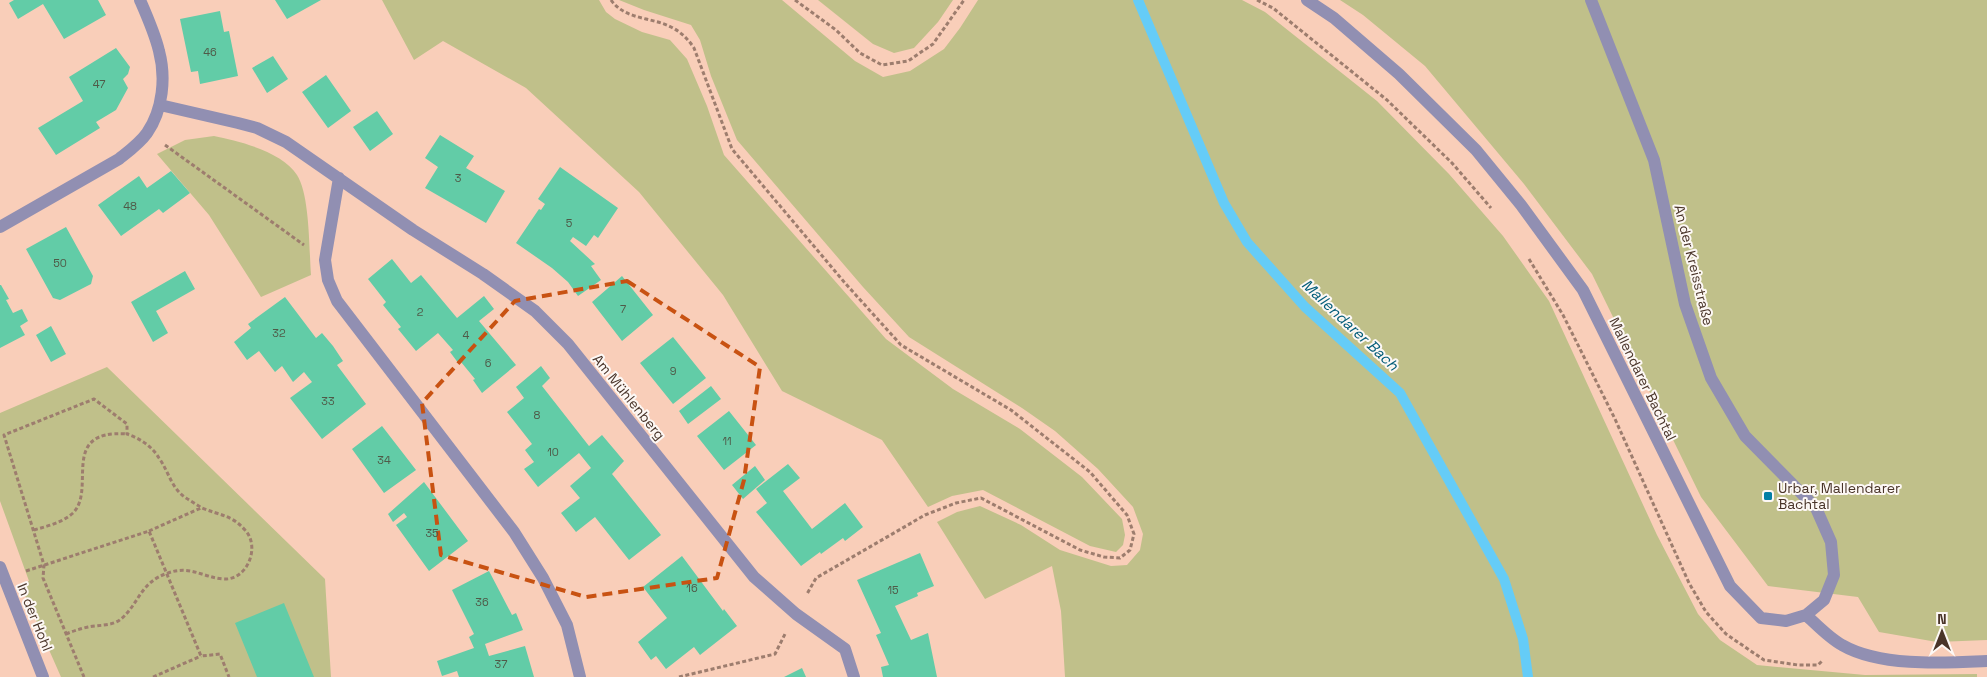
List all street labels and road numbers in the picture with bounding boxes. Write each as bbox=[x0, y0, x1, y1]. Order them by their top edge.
street label: An der Kreisstraße bbox=[1670, 203, 1718, 327]
street label: Mallendarer Bachtal bbox=[1605, 314, 1681, 444]
street label: Am Mühlenberg bbox=[589, 350, 669, 444]
street label: In der Hohl bbox=[13, 580, 57, 654]

